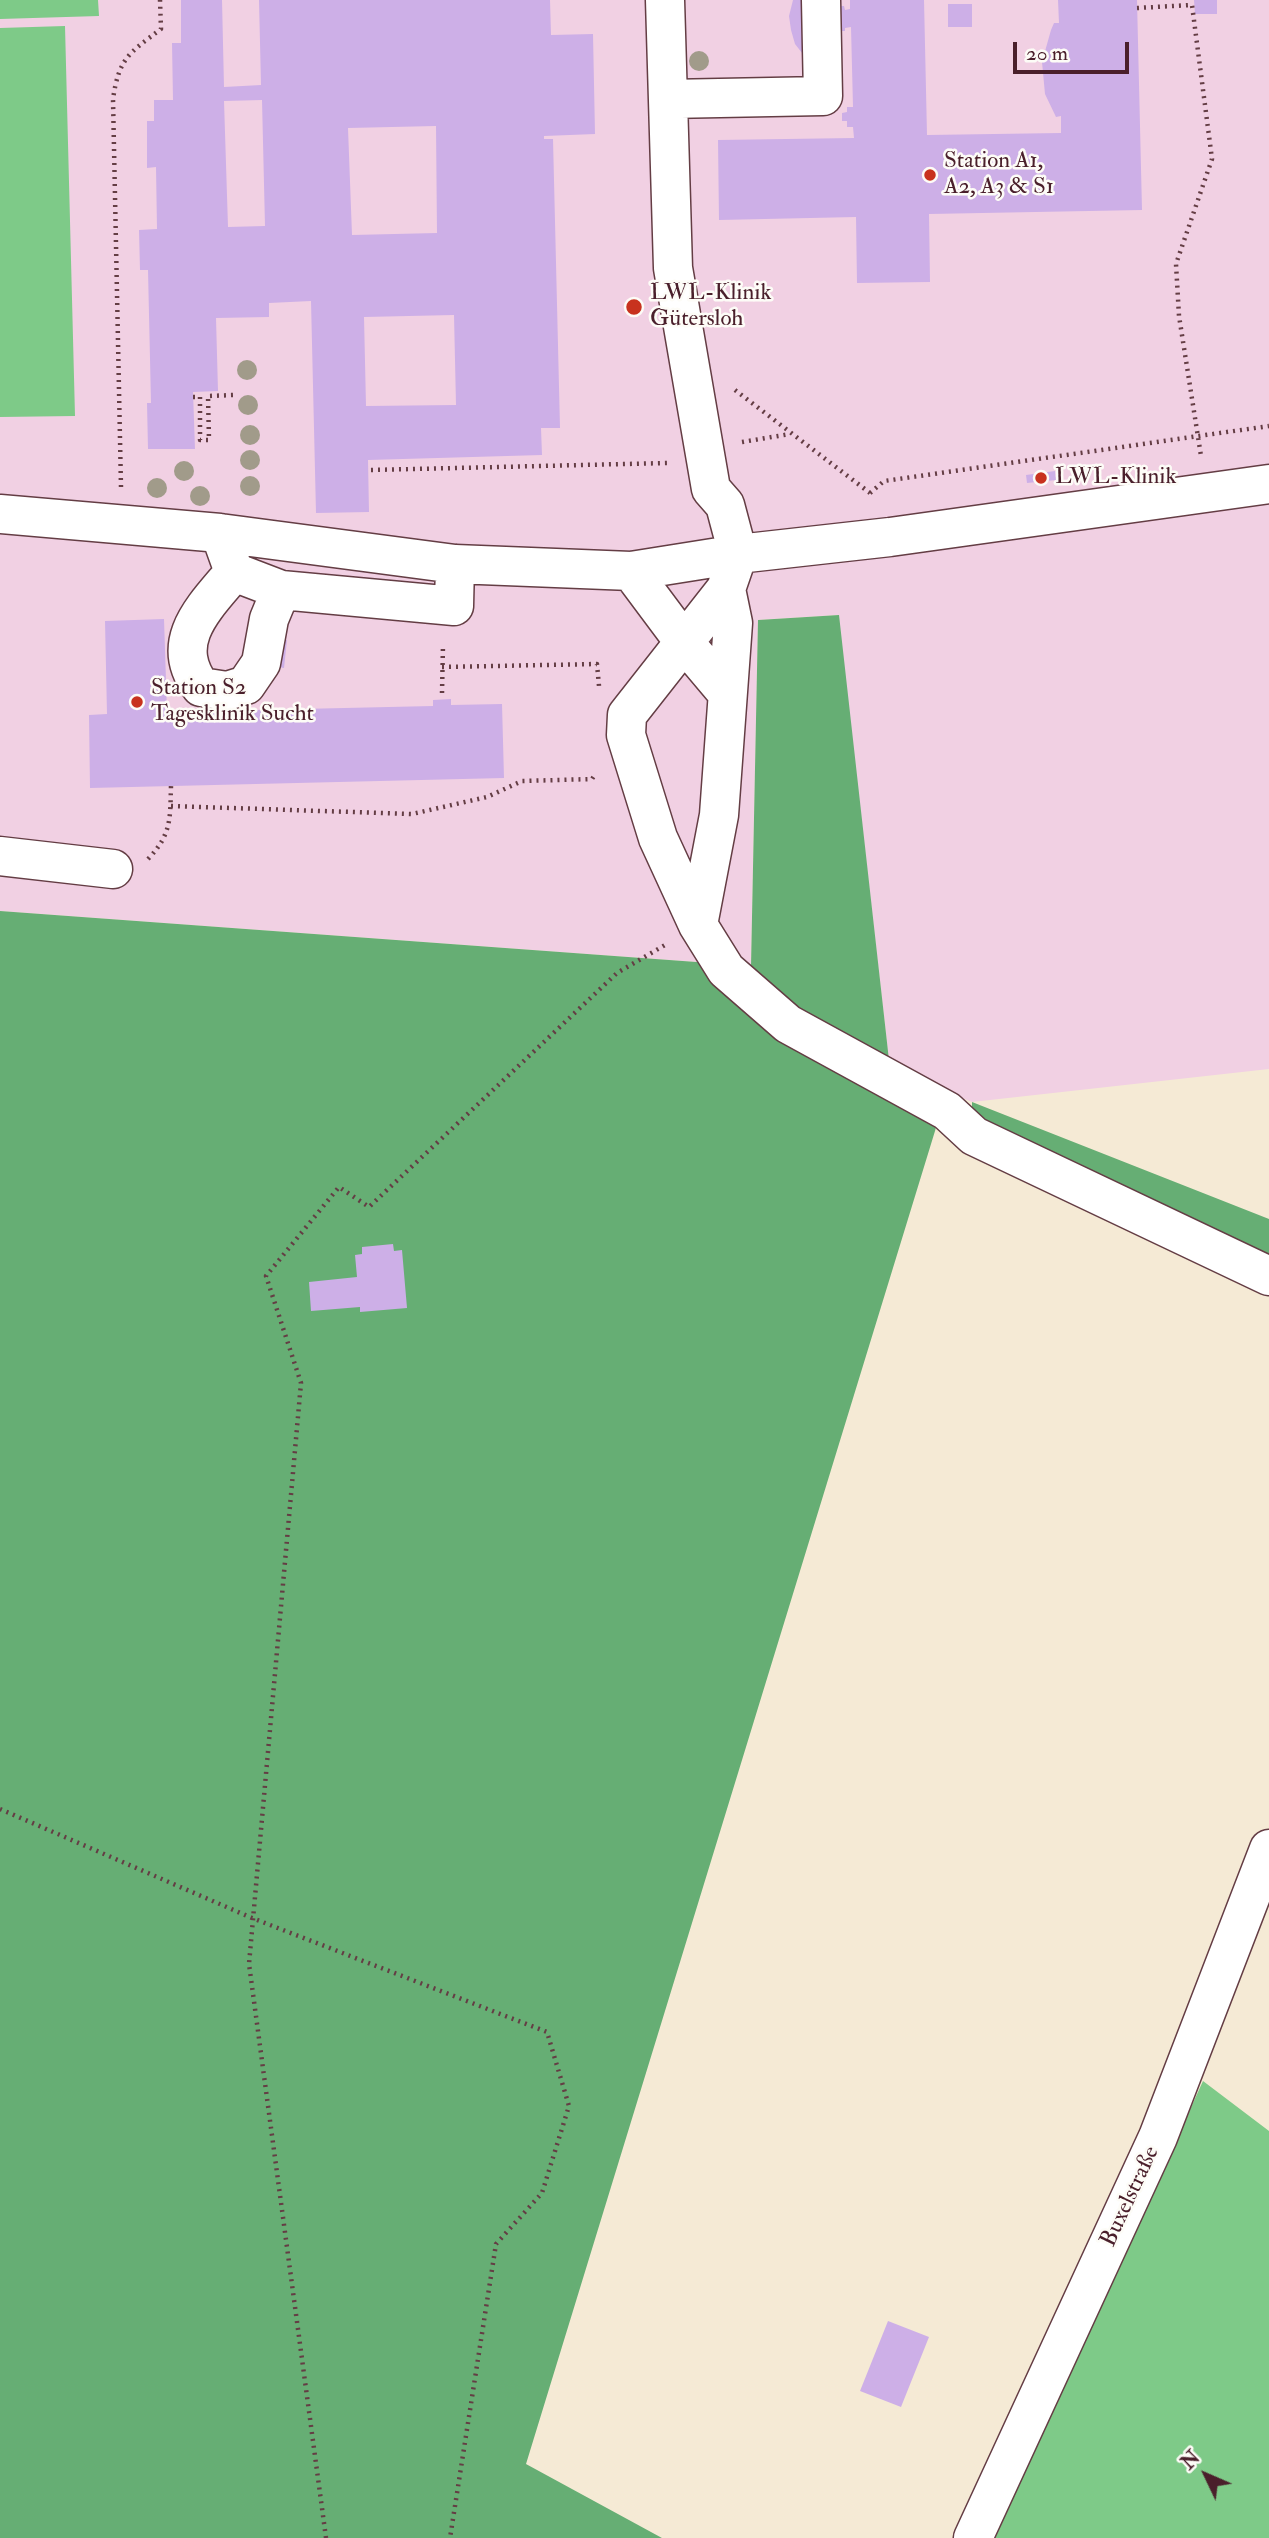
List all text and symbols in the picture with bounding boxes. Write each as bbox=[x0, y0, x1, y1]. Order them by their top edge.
scale bar bbox=[1017, 28, 1132, 72]
text: 20 m bbox=[1026, 40, 1068, 67]
place label: Station A1, A2, A3 & S1 bbox=[944, 148, 1054, 202]
marker: Station A1, A2, A3 & S1 bbox=[922, 167, 938, 183]
place label: LWL-Klinik Gütersloh bbox=[650, 280, 771, 334]
marker: LWL-Klinik Gütersloh bbox=[624, 297, 644, 317]
place label: LWL-Klinik bbox=[1055, 464, 1176, 492]
marker: LWL-Klinik bbox=[1033, 470, 1049, 486]
place label: Station S2 Tagesklinik Sucht bbox=[151, 675, 314, 729]
marker: Station S2 Tagesklinik Sucht bbox=[129, 694, 145, 710]
street label: Buxelstraße bbox=[1096, 2142, 1166, 2252]
north arrow bbox=[1171, 2440, 1241, 2510]
text: N bbox=[1176, 2446, 1205, 2475]

